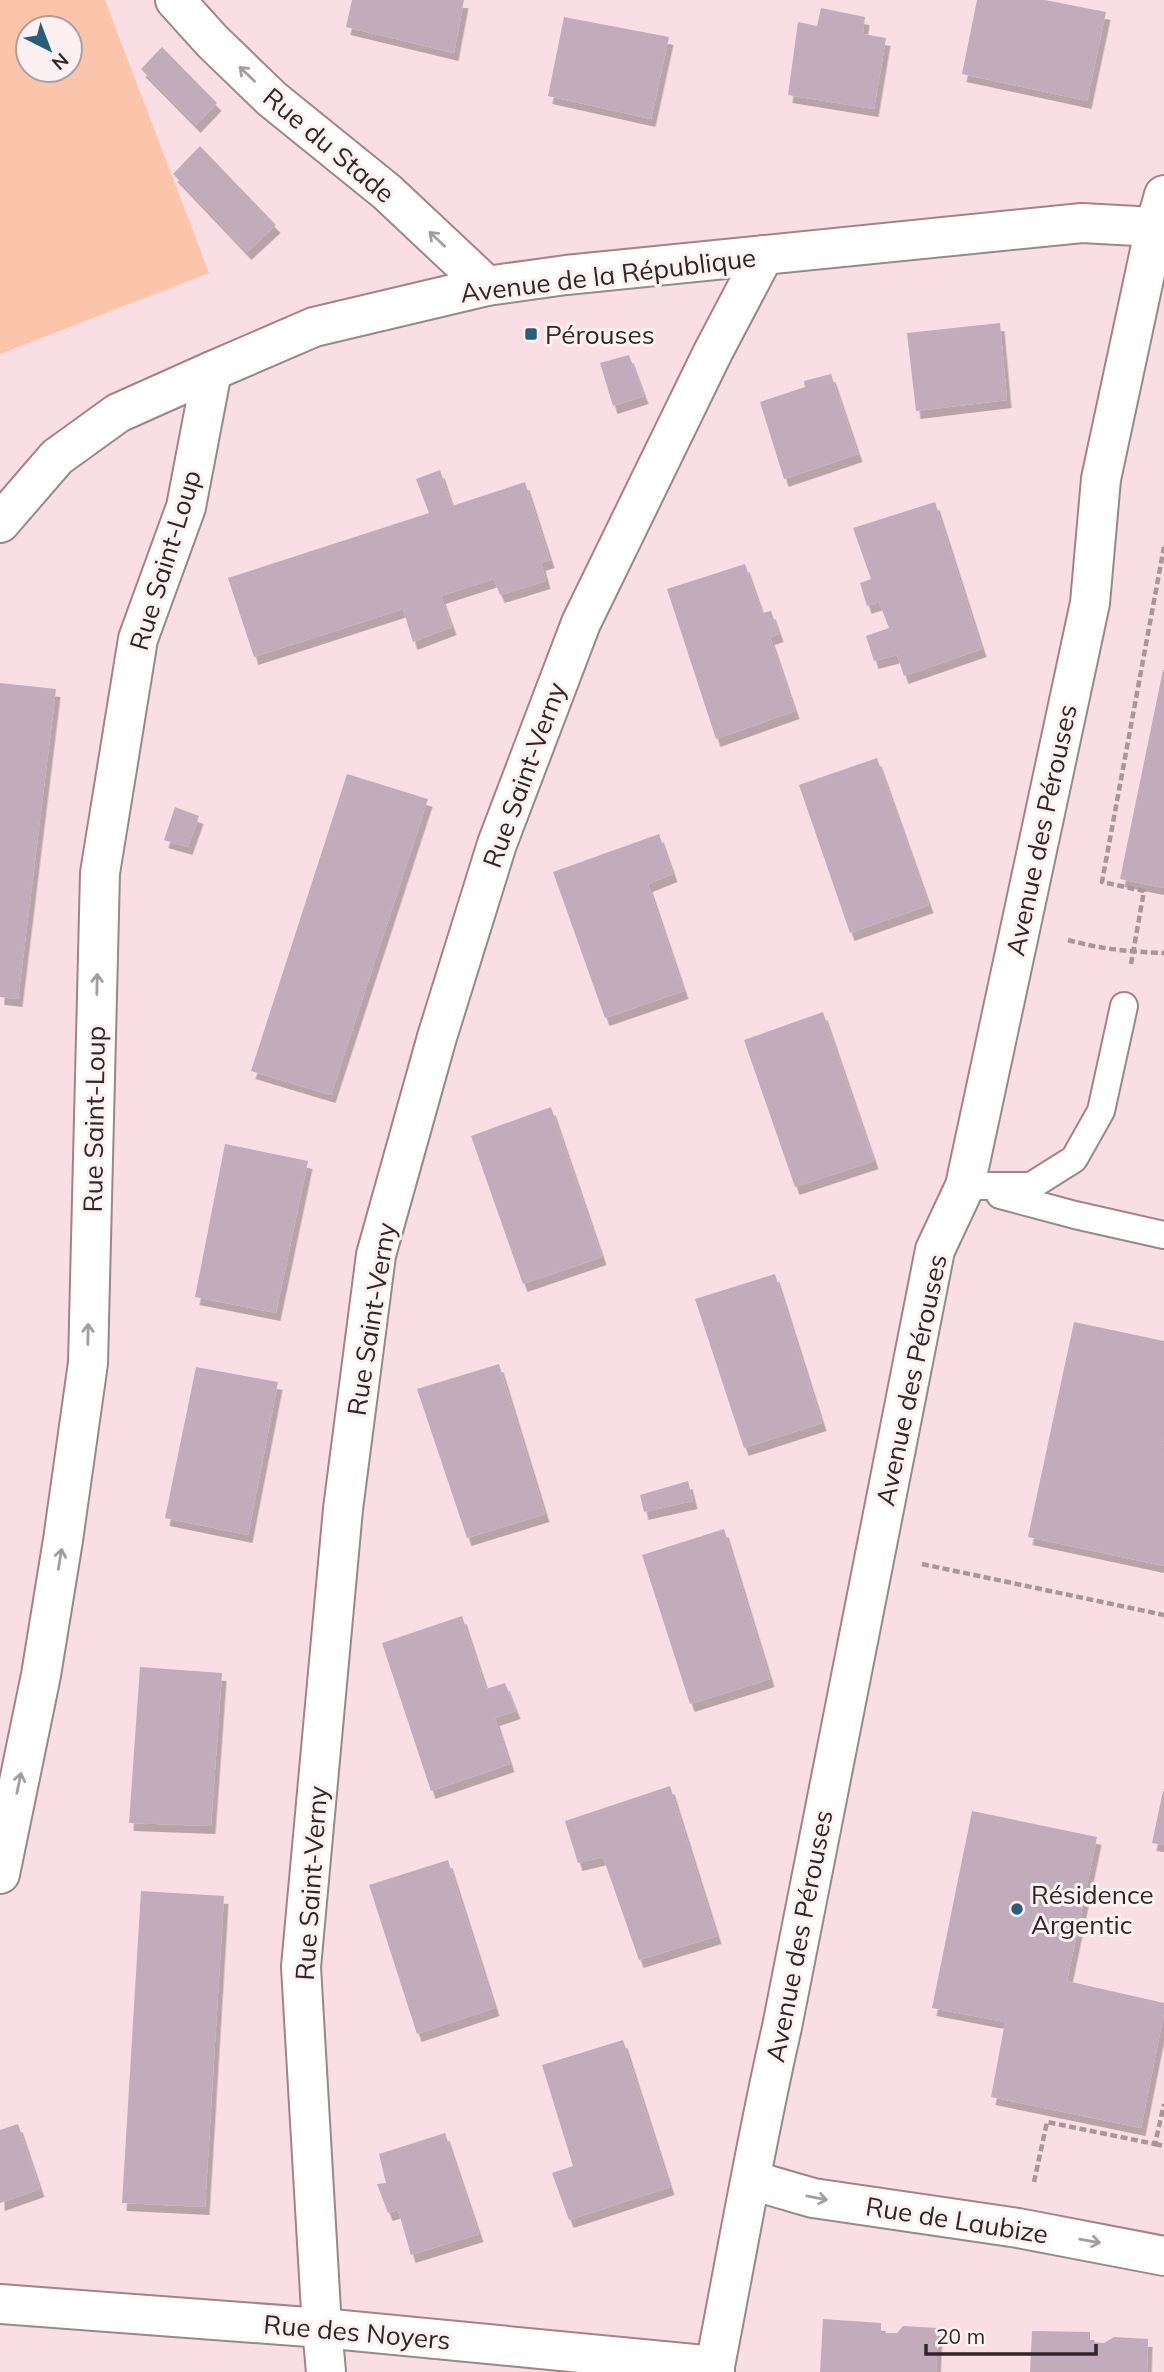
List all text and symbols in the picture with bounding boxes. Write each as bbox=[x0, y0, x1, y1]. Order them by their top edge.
north arrow bbox=[14, 14, 84, 84]
text: N bbox=[47, 48, 74, 75]
one-way arrow bbox=[238, 66, 255, 83]
street label: Rue du Stade bbox=[256, 80, 402, 210]
one-way arrow bbox=[429, 231, 446, 248]
street label: Avenue de la République bbox=[458, 240, 758, 310]
place label: Pérouses bbox=[545, 318, 655, 351]
marker: Pérouses bbox=[523, 326, 539, 342]
street label: Rue Saint-Loup bbox=[122, 466, 208, 654]
street label: Rue Saint-Verny bbox=[475, 678, 573, 872]
street label: Avenue des Pérouses bbox=[998, 701, 1084, 959]
one-way arrow bbox=[90, 973, 104, 996]
street label: Rue Saint-Loup bbox=[76, 1025, 112, 1213]
street label: Rue Saint-Verny bbox=[339, 1220, 403, 1418]
street label: Avenue des Pérouses bbox=[868, 1251, 954, 1509]
one-way arrow bbox=[82, 1323, 95, 1346]
one-way arrow bbox=[54, 1549, 67, 1571]
one-way arrow bbox=[12, 1772, 26, 1795]
street label: Rue Saint-Verny bbox=[288, 1784, 334, 1981]
street label: Avenue des Pérouses bbox=[758, 1807, 840, 2065]
place label: Résidence Argentic bbox=[1031, 1878, 1154, 1941]
marker: Résidence Argentic bbox=[1009, 1901, 1025, 1917]
street label: Rue de Laubize bbox=[863, 2189, 1051, 2251]
one-way arrow bbox=[805, 2192, 828, 2206]
one-way arrow bbox=[1078, 2235, 1101, 2248]
street label: Rue des Noyers bbox=[262, 2307, 452, 2357]
scale bar bbox=[926, 2312, 1096, 2356]
text: 20 m bbox=[936, 2323, 985, 2349]

